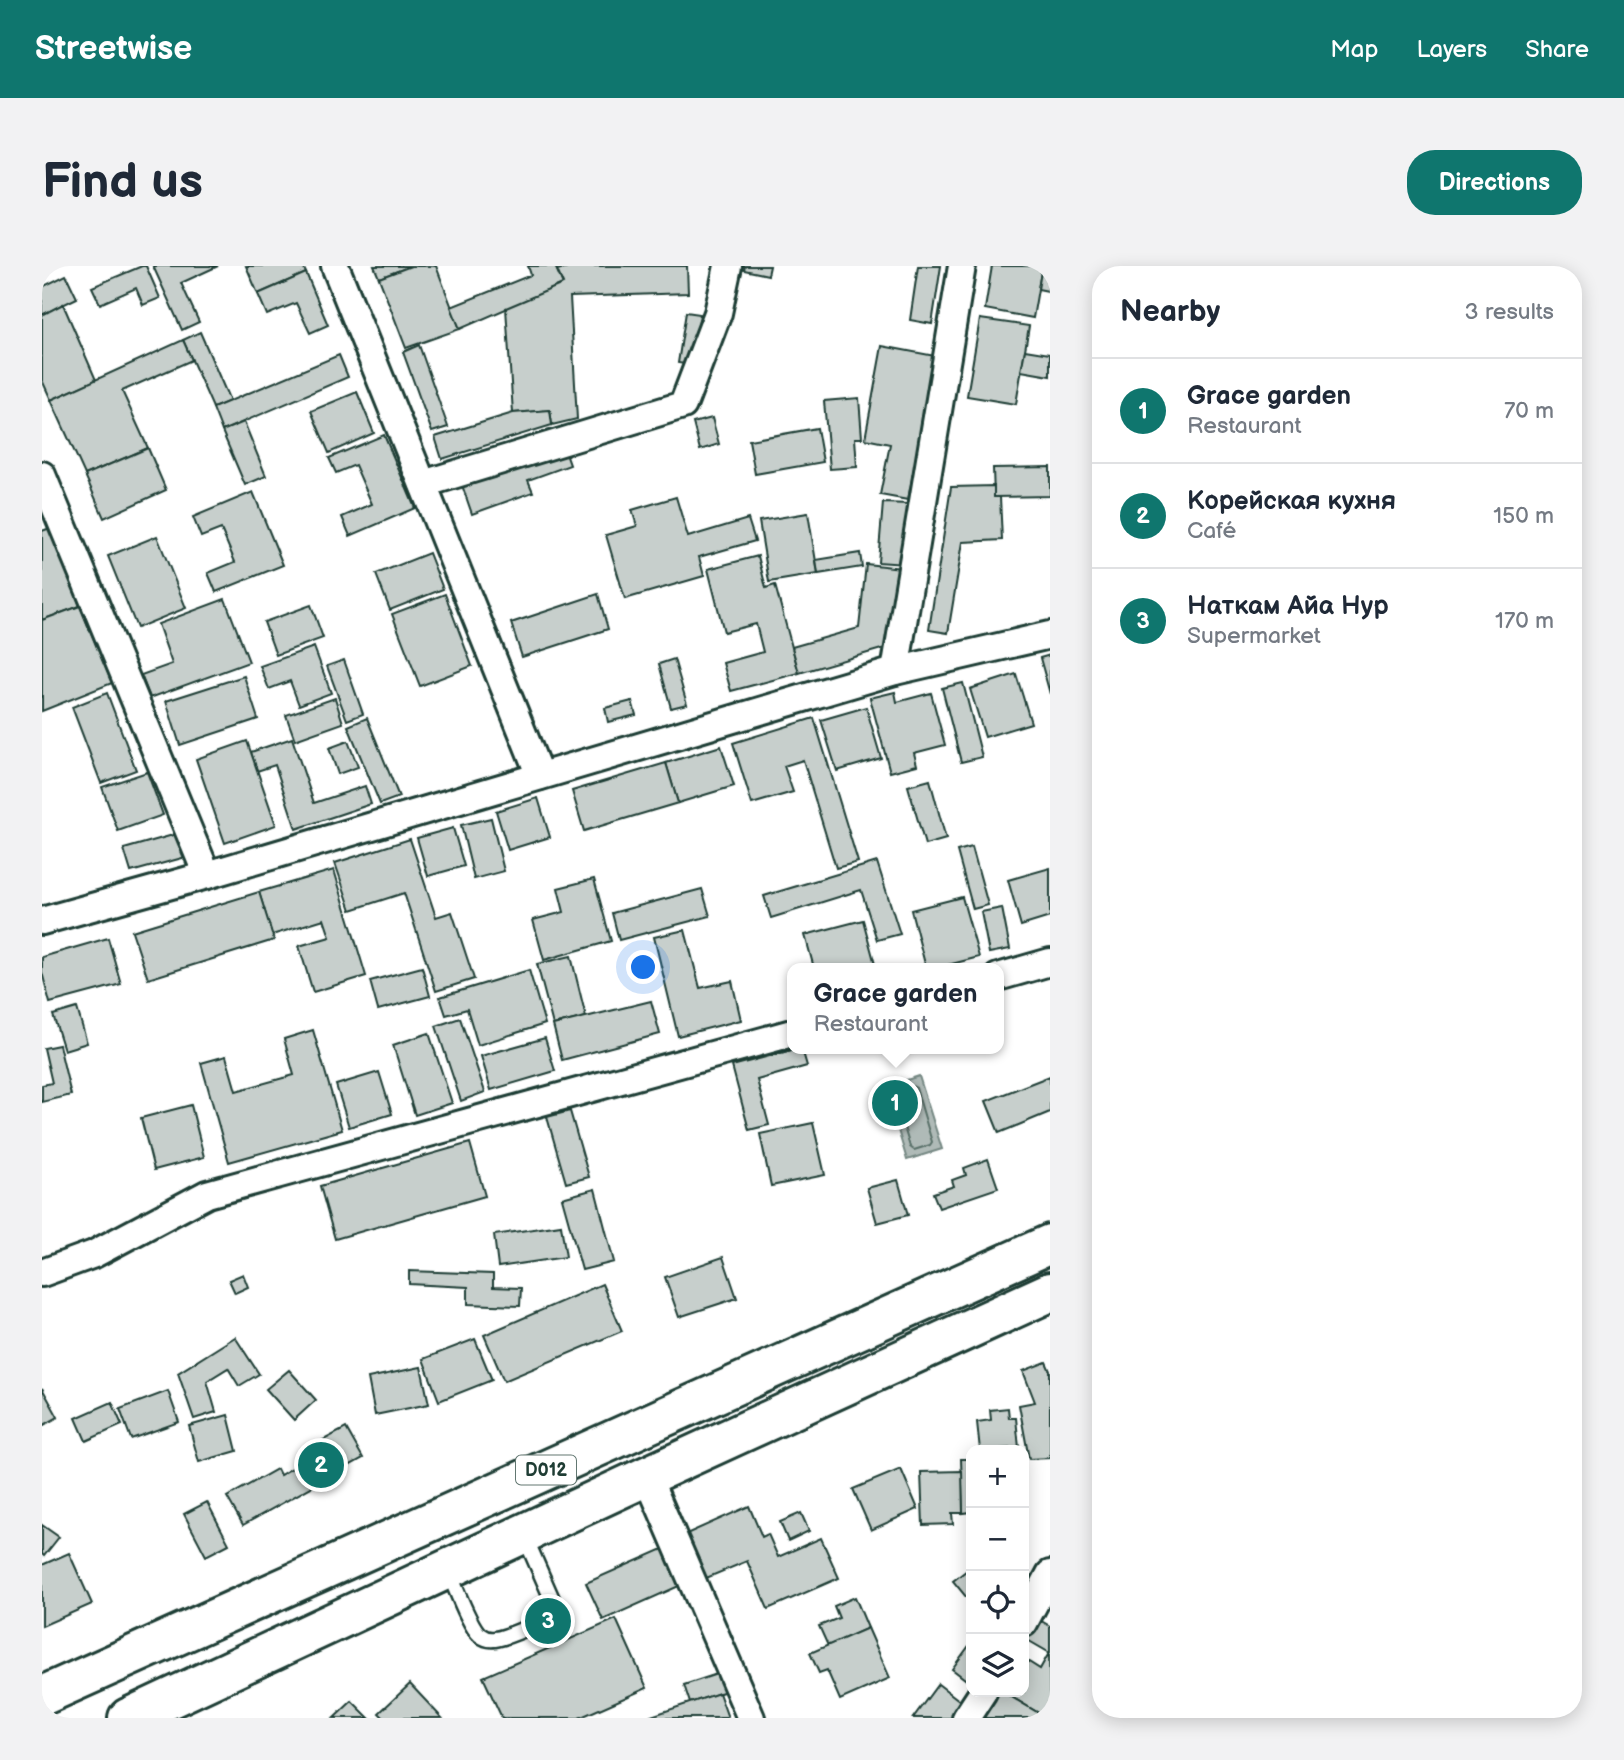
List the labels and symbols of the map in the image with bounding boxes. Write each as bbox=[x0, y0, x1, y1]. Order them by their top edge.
your location bbox=[626, 950, 660, 984]
pin: 1 bbox=[872, 1077, 918, 1129]
pin: 2 bbox=[298, 1439, 344, 1491]
road number: D012 bbox=[516, 1456, 576, 1484]
pin: 3 bbox=[525, 1595, 571, 1647]

